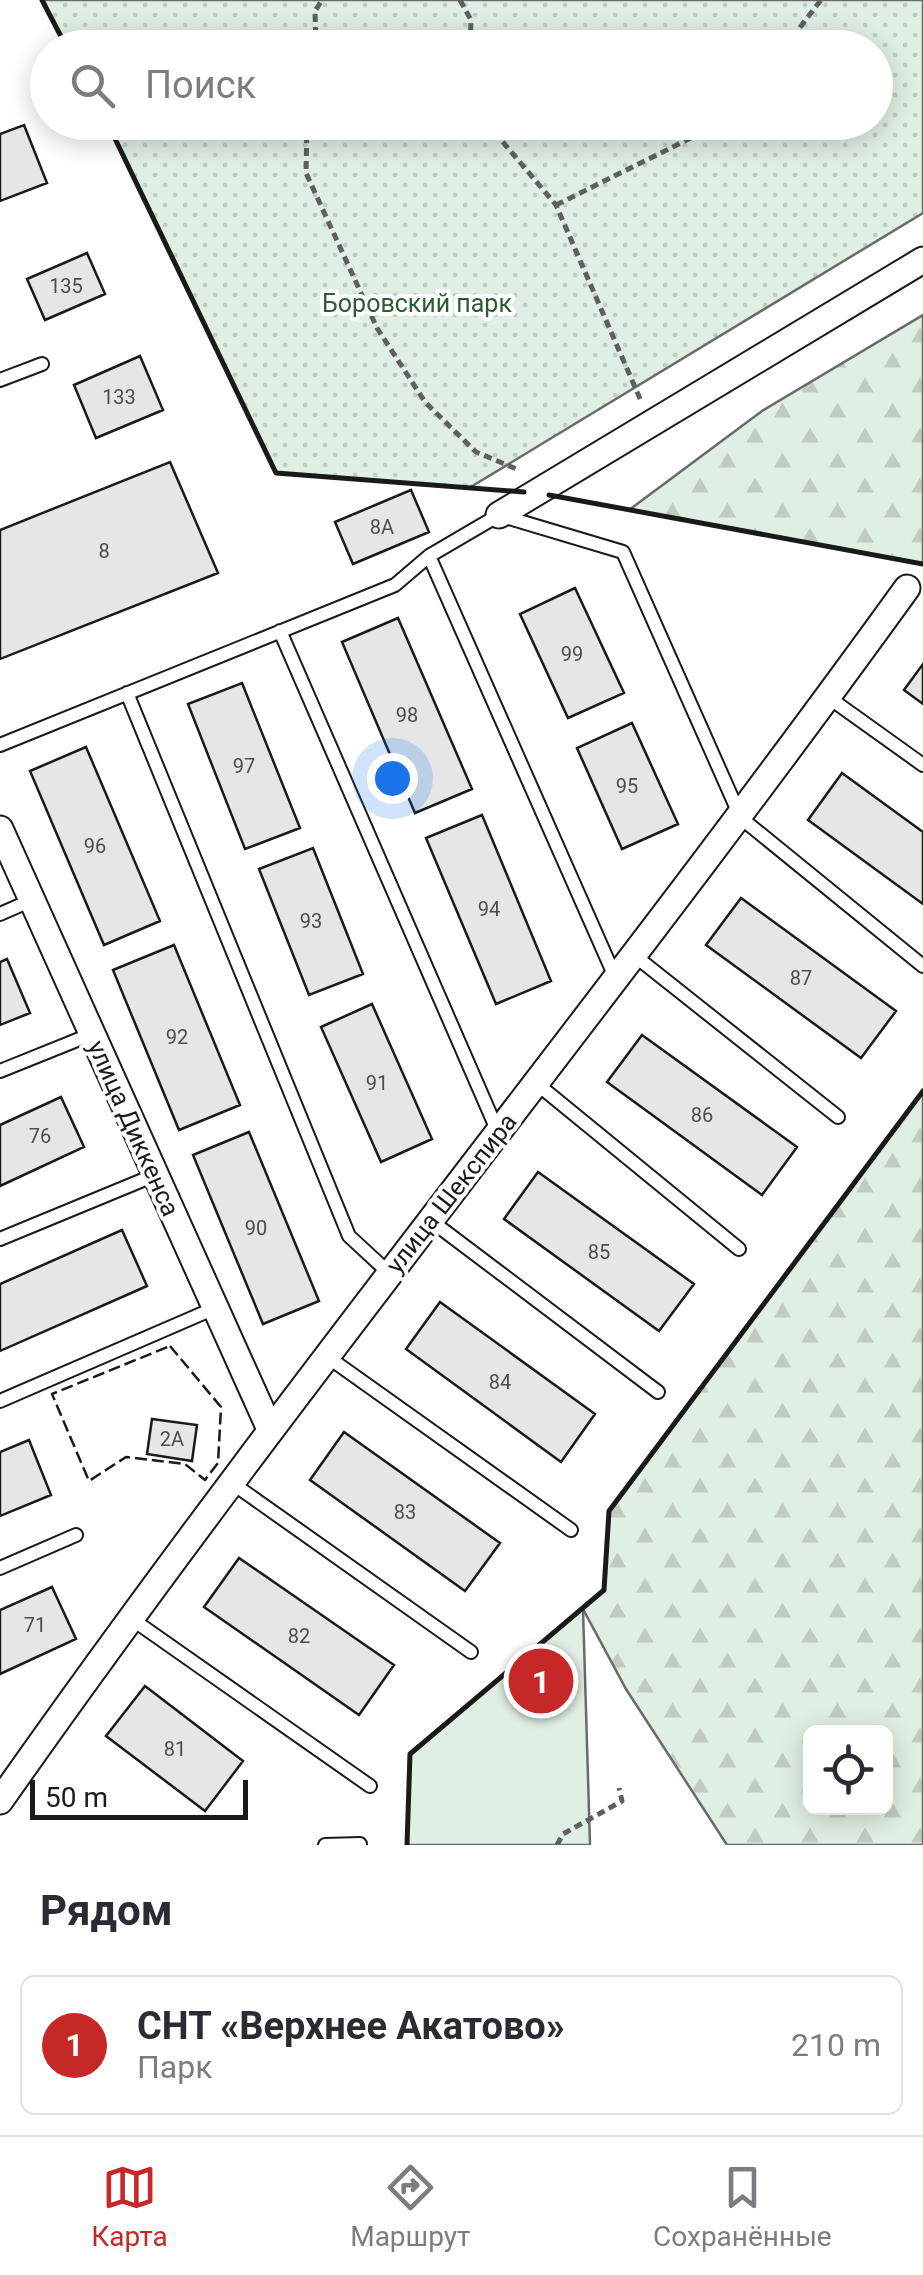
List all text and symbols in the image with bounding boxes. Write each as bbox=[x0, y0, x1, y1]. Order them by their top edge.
search box bbox=[30, 30, 893, 140]
icon: search bbox=[65, 58, 120, 113]
text: Поиск bbox=[145, 63, 256, 107]
house number: 135 bbox=[49, 274, 83, 298]
park label: Боровский парк bbox=[322, 289, 512, 318]
house number: 133 bbox=[102, 385, 136, 409]
house number: 8А bbox=[370, 515, 394, 539]
house number: 8 bbox=[98, 539, 110, 563]
house number: 99 bbox=[561, 642, 583, 666]
house number: 98 bbox=[396, 703, 418, 727]
your location bbox=[367, 753, 418, 804]
house number: 97 bbox=[233, 754, 255, 778]
house number: 95 bbox=[616, 774, 638, 798]
house number: 96 bbox=[84, 834, 106, 858]
house number: 94 bbox=[478, 897, 500, 921]
house number: 93 bbox=[300, 909, 322, 933]
house number: 87 bbox=[790, 966, 812, 990]
house number: 92 bbox=[166, 1025, 188, 1049]
street label: улица Диккенса bbox=[82, 1036, 185, 1221]
house number: 91 bbox=[366, 1071, 388, 1095]
house number: 86 bbox=[691, 1103, 713, 1127]
street label: улица Шекспира bbox=[380, 1108, 523, 1279]
house number: 76 bbox=[29, 1124, 51, 1148]
house number: 90 bbox=[245, 1216, 267, 1240]
house number: 85 bbox=[588, 1240, 610, 1264]
house number: 84 bbox=[489, 1370, 511, 1394]
house number: 2А bbox=[160, 1427, 184, 1451]
house number: 83 bbox=[394, 1500, 416, 1524]
house number: 71 bbox=[24, 1613, 46, 1637]
house number: 82 bbox=[288, 1624, 310, 1648]
pin: 1 bbox=[508, 1644, 574, 1718]
map controls bbox=[803, 1725, 893, 1815]
button: locate bbox=[803, 1725, 893, 1815]
house number: 81 bbox=[164, 1737, 186, 1761]
scale bar bbox=[30, 1775, 248, 1820]
text: 50 m bbox=[45, 1781, 108, 1814]
text: Рядом bbox=[40, 1886, 173, 1935]
text: СНТ «Верхнее Акатово» bbox=[137, 2004, 565, 2048]
text: 1 bbox=[65, 2026, 84, 2064]
text: 210 m bbox=[791, 2026, 881, 2064]
text: Парк bbox=[137, 2048, 213, 2086]
tab: Карта bbox=[91, 2160, 168, 2253]
tab: Маршрут bbox=[350, 2160, 471, 2253]
tab: Сохранённые bbox=[653, 2160, 832, 2253]

